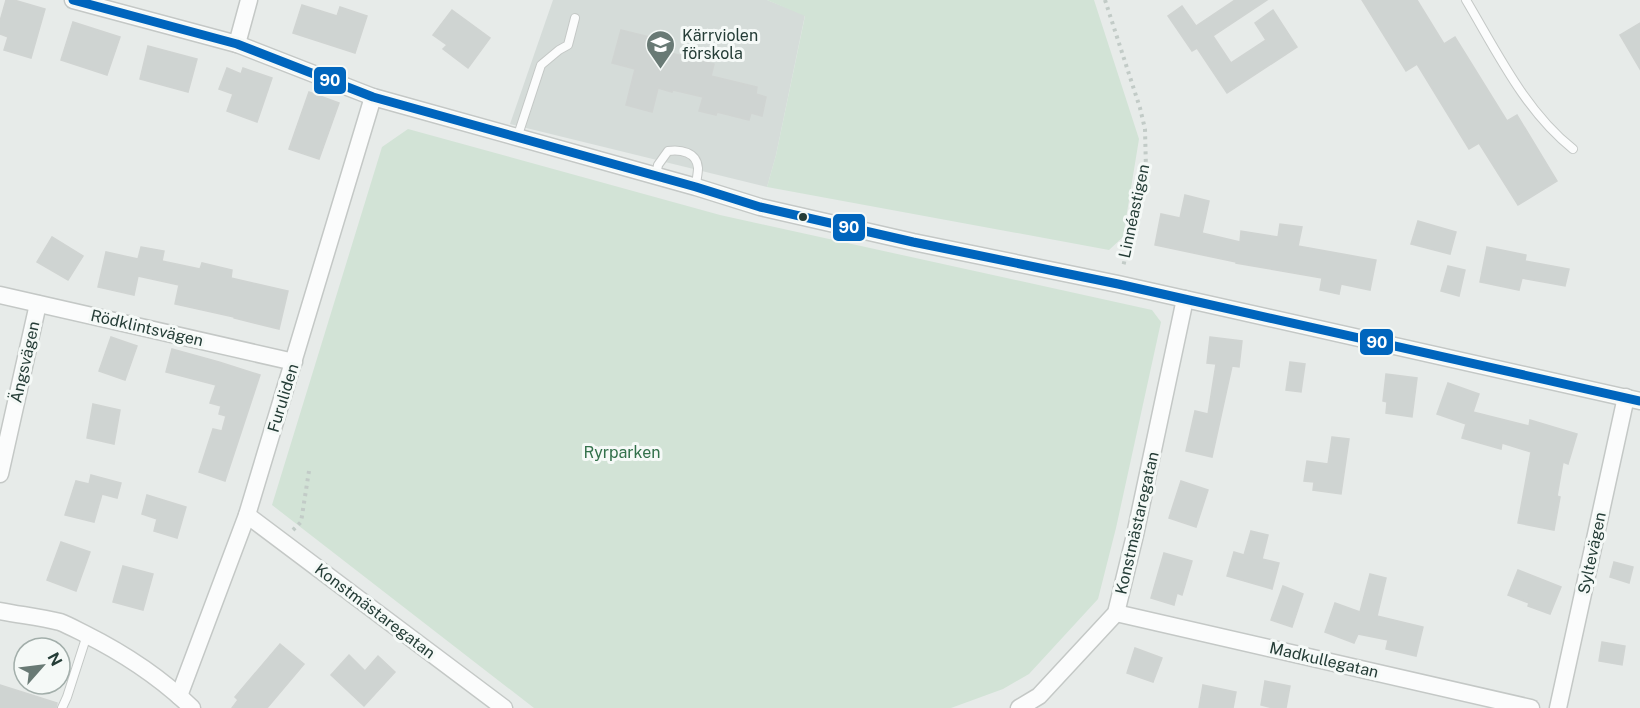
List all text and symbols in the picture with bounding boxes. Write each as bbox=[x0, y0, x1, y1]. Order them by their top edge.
place label: Kärrviolen förskola bbox=[682, 26, 758, 63]
school or university icon: Kärrviolen förskola bbox=[645, 28, 677, 70]
line badge: 90 bbox=[313, 66, 347, 95]
text: 90 bbox=[320, 71, 340, 90]
street label: Linnéastigen bbox=[1115, 162, 1153, 260]
unlabelled marker bbox=[797, 211, 809, 223]
line badge: 90 bbox=[832, 213, 866, 242]
text: 90 bbox=[839, 218, 859, 237]
street label: Rödklintsvägen bbox=[89, 306, 205, 350]
street label: Ängsvägen bbox=[5, 319, 44, 405]
line badge: 90 bbox=[1359, 328, 1394, 356]
text: 90 bbox=[1367, 333, 1387, 352]
street label: Furuliden bbox=[264, 361, 302, 435]
park label: Ryrparken bbox=[583, 443, 661, 462]
street label: Konstmästaregatan bbox=[1111, 450, 1163, 596]
street label: Syltevägen bbox=[1574, 510, 1610, 596]
street label: Konstmästaregatan bbox=[311, 560, 439, 662]
north arrow bbox=[12, 636, 72, 696]
street label: Madkullegatan bbox=[1268, 638, 1380, 682]
text: N bbox=[43, 649, 66, 669]

